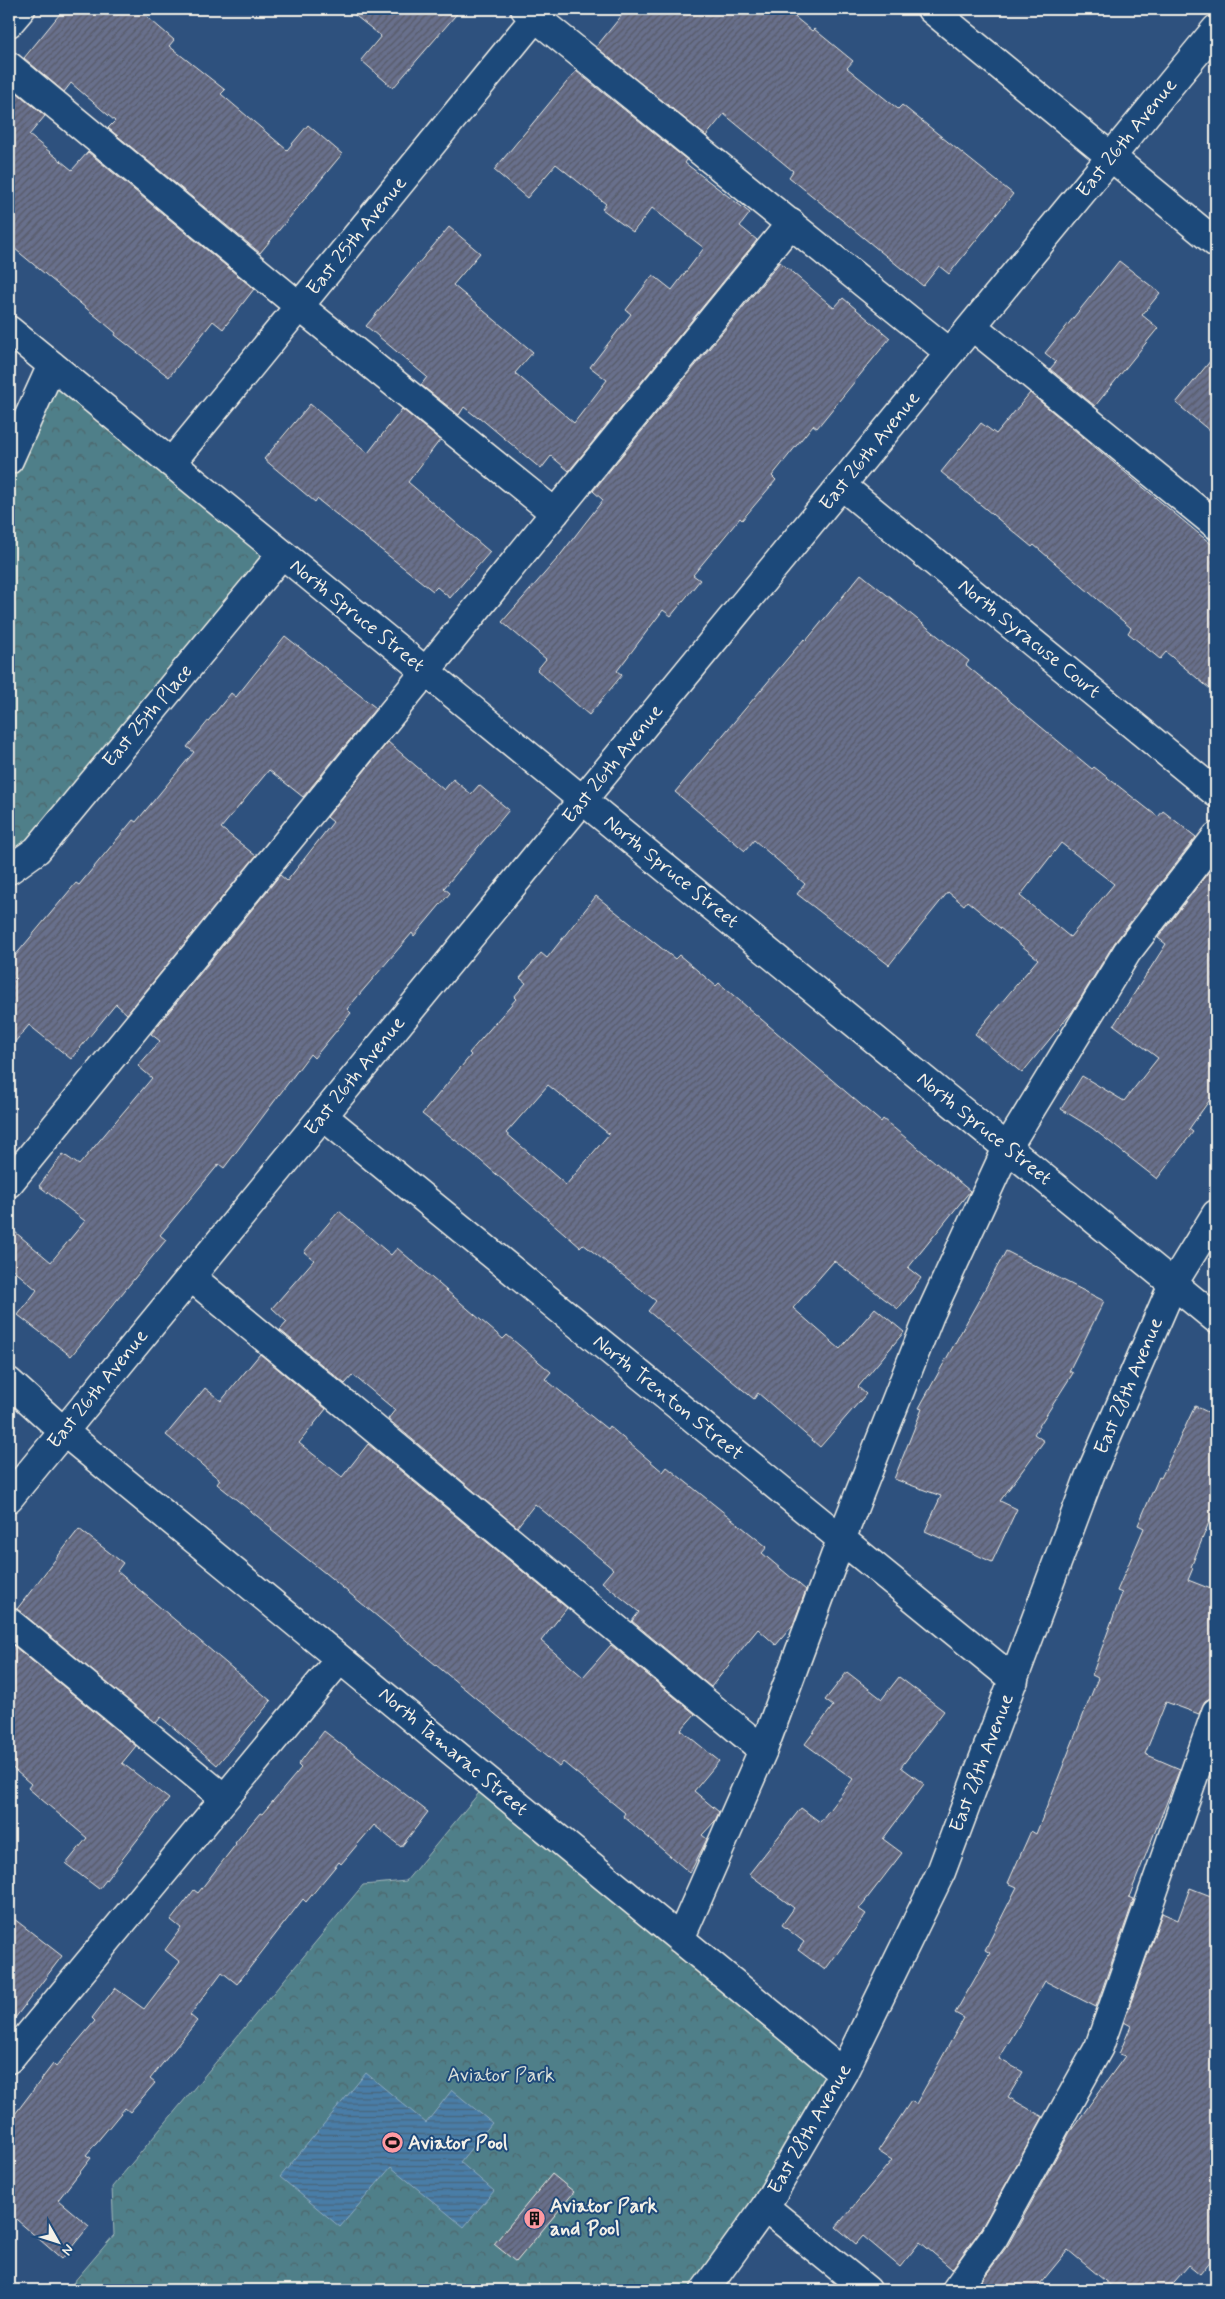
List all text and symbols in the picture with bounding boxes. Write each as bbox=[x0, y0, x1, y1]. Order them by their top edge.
street label: East 26th Avenue bbox=[1070, 72, 1184, 203]
street label: East 25th Avenue bbox=[301, 171, 414, 301]
street label: East 26th Avenue bbox=[813, 385, 927, 516]
street label: North Spruce Street bbox=[284, 553, 430, 679]
street label: North Syracuse Court bbox=[952, 573, 1106, 705]
street label: East 25th Place bbox=[97, 659, 199, 773]
street label: East 26th Avenue bbox=[556, 698, 670, 829]
street label: North Spruce Street bbox=[598, 809, 744, 935]
street label: East 26th Avenue bbox=[298, 1010, 412, 1141]
street label: North Spruce Street bbox=[911, 1066, 1057, 1192]
street label: East 28th Avenue bbox=[1088, 1313, 1170, 1459]
street label: East 26th Avenue bbox=[41, 1323, 155, 1454]
street label: North Trenton Street bbox=[587, 1329, 749, 1467]
street label: North Tamarac Street bbox=[372, 1681, 534, 1823]
street label: East 28th Avenue bbox=[943, 1690, 1021, 1836]
street label: East 28th Avenue bbox=[762, 2059, 858, 2199]
park label: Aviator Park bbox=[447, 2062, 555, 2089]
place label: Aviator Pool bbox=[408, 2130, 508, 2157]
sports icon: Aviator Pool bbox=[380, 2131, 404, 2155]
place label: Aviator Park and Pool bbox=[550, 2193, 658, 2243]
building icon: Aviator Park and Pool bbox=[522, 2206, 546, 2230]
north arrow bbox=[32, 2216, 82, 2266]
text: N bbox=[57, 2240, 77, 2259]

